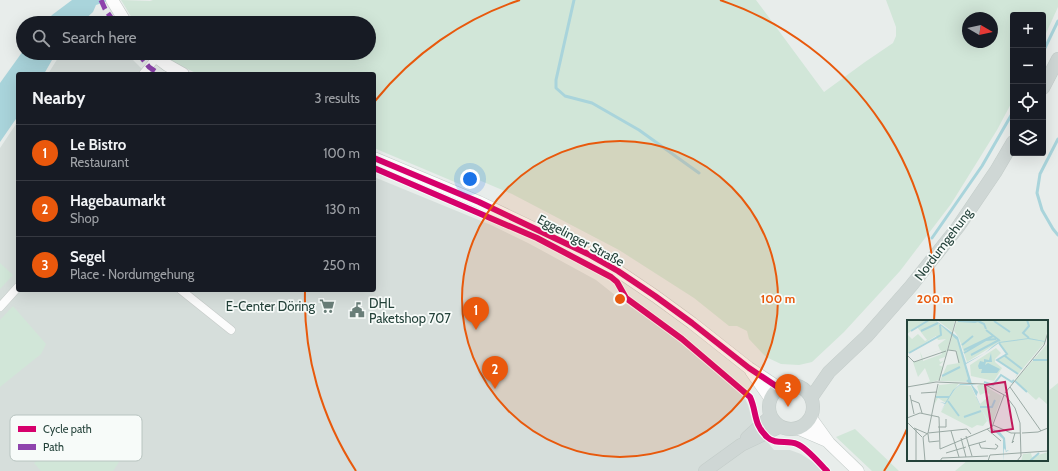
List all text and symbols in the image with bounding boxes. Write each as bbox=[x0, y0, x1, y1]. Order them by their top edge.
north arrow bbox=[962, 12, 998, 48]
map controls bbox=[1010, 12, 1046, 156]
button: + bbox=[1010, 12, 1046, 48]
search box bbox=[16, 16, 376, 60]
icon: search bbox=[30, 27, 52, 49]
text: Search here bbox=[62, 29, 137, 47]
button: − bbox=[1010, 48, 1046, 84]
button: locate bbox=[1010, 84, 1046, 120]
text: Nearby bbox=[32, 88, 85, 108]
text: 3 results bbox=[314, 90, 360, 106]
button: layers bbox=[1010, 120, 1046, 156]
text: Le Bistro bbox=[70, 136, 126, 154]
text: 1 bbox=[43, 145, 47, 161]
text: 100 m bbox=[323, 145, 360, 161]
text: Restaurant bbox=[70, 154, 129, 170]
your location bbox=[460, 169, 480, 189]
text: Hagebaumarkt bbox=[70, 192, 166, 210]
text: 2 bbox=[42, 201, 48, 217]
text: 130 m bbox=[325, 201, 360, 217]
street label: Nordumgehung bbox=[911, 204, 976, 283]
text: Shop bbox=[70, 210, 99, 226]
street label: Eggelinger Straße bbox=[535, 210, 627, 270]
text: Segel bbox=[70, 248, 106, 266]
text: 3 bbox=[41, 257, 49, 273]
text: 250 m bbox=[323, 257, 360, 273]
text: Place · Nordumgehung bbox=[70, 266, 194, 282]
text: 100 m bbox=[761, 291, 795, 306]
text: 200 m bbox=[917, 291, 953, 306]
centre of rings bbox=[613, 292, 627, 306]
place label: DHL Paketshop 707 bbox=[369, 295, 451, 326]
supermarket icon: E-Center Döring bbox=[318, 297, 336, 315]
pin: 1 bbox=[463, 297, 489, 330]
place label: E-Center Döring bbox=[226, 298, 316, 314]
public building icon: DHL Paketshop 707 bbox=[348, 301, 366, 319]
inset map bbox=[907, 320, 1048, 461]
pin: 2 bbox=[482, 356, 508, 389]
pin: 3 bbox=[775, 374, 801, 407]
legend bbox=[10, 415, 142, 461]
text: Cycle path bbox=[43, 422, 92, 436]
text: Path bbox=[43, 440, 64, 454]

